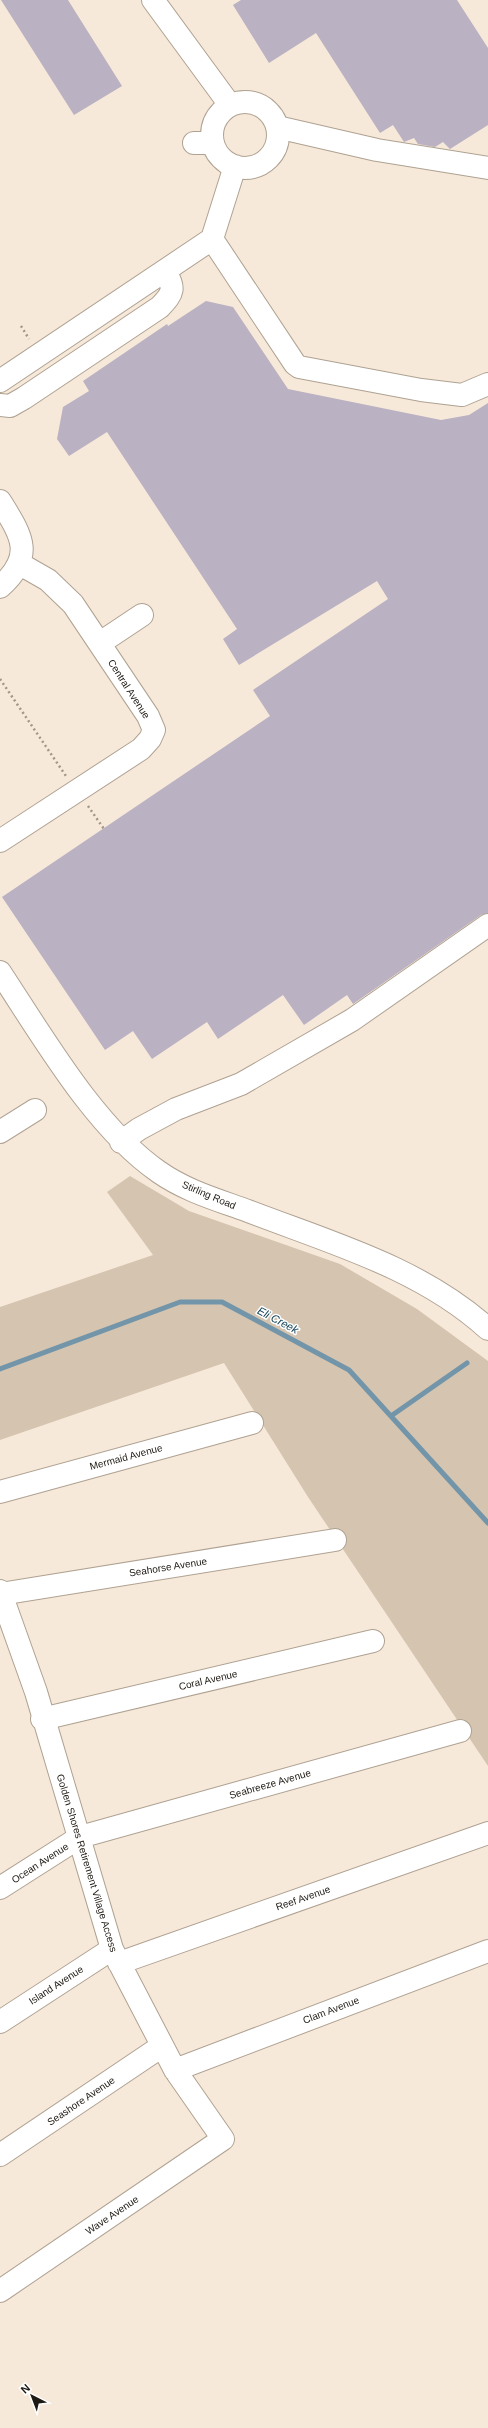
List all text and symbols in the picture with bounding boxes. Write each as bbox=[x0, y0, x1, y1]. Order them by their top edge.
street label: Central Avenue bbox=[106, 657, 152, 721]
street label: Stirling Road bbox=[180, 1179, 238, 1211]
water label: Eli Creek bbox=[255, 1304, 301, 1336]
street label: Mermaid Avenue bbox=[88, 1442, 164, 1472]
street label: Seahorse Avenue bbox=[128, 1555, 208, 1579]
street label: Coral Avenue bbox=[178, 1668, 239, 1692]
street label: Seabreeze Avenue bbox=[228, 1767, 312, 1801]
street label: Golden Shores Retirement Village Access bbox=[55, 1773, 119, 1953]
street label: Ocean Avenue bbox=[10, 1840, 71, 1885]
street label: Reef Avenue bbox=[274, 1883, 332, 1912]
street label: Island Avenue bbox=[27, 1963, 86, 2007]
street label: Clam Avenue bbox=[301, 1994, 361, 2026]
street label: Seashore Avenue bbox=[45, 2074, 117, 2128]
street label: Wave Avenue bbox=[84, 2193, 141, 2237]
north arrow bbox=[12, 2376, 52, 2416]
text: N bbox=[18, 2381, 32, 2396]

